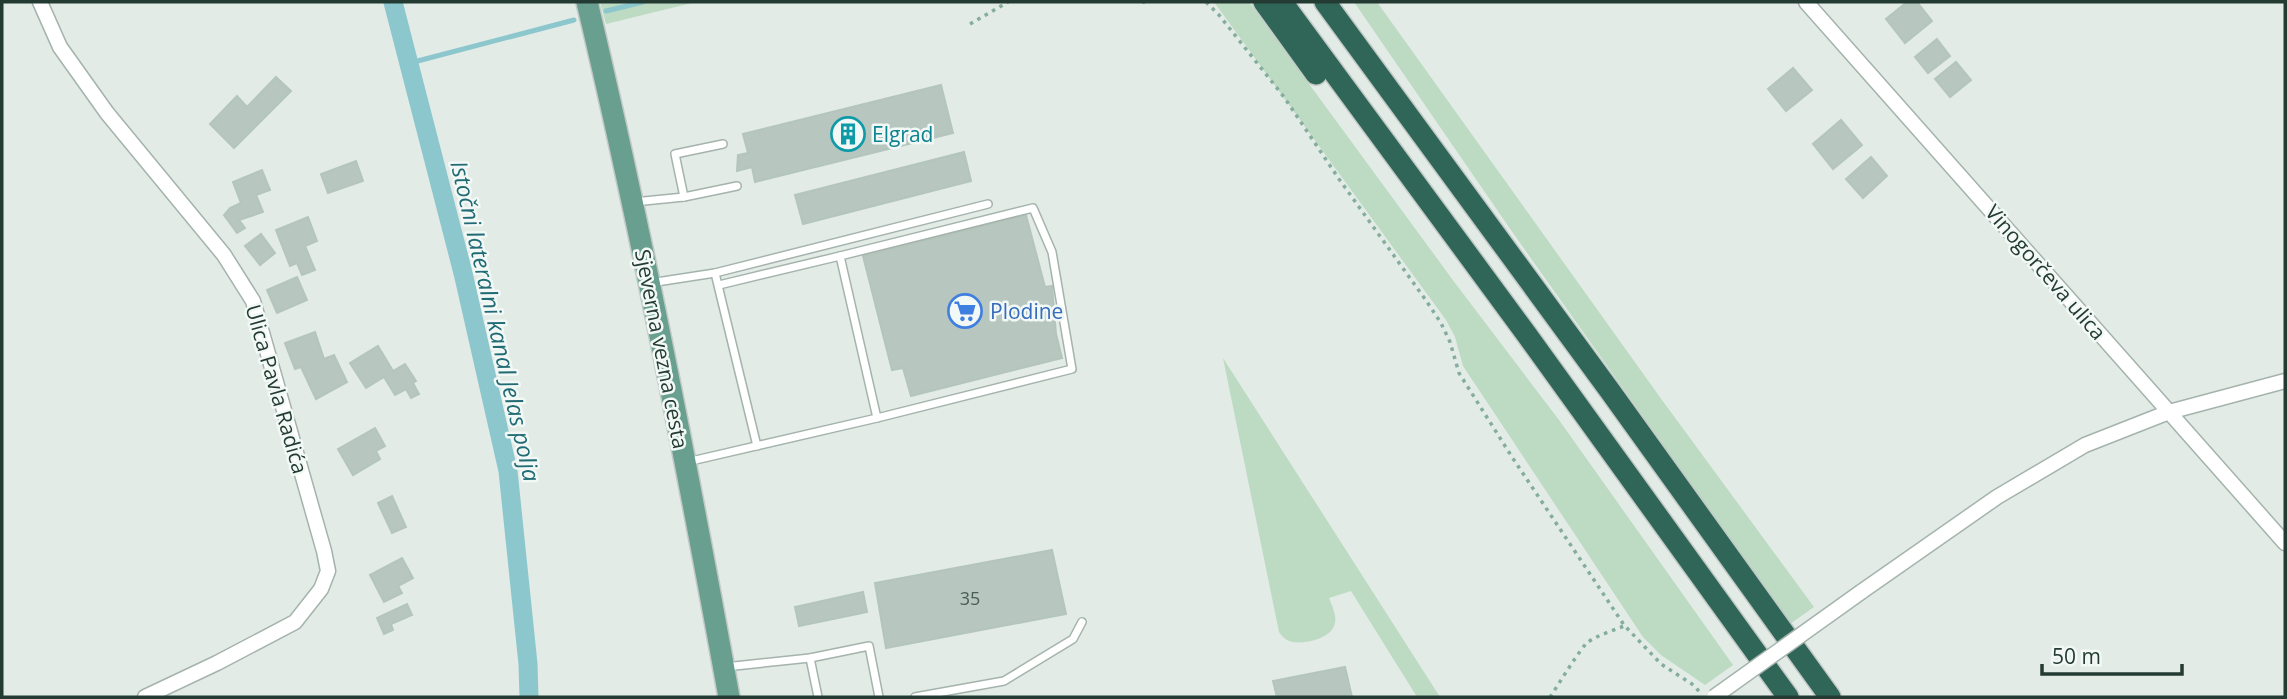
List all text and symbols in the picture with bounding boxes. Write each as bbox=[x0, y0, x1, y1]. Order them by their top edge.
building icon: Elgrad bbox=[829, 115, 867, 153]
place label: Elgrad bbox=[872, 120, 933, 148]
water label: Istočni lateralni kanal Jelas polja bbox=[443, 157, 549, 485]
street label: Vinogorčeva ulica bbox=[1979, 198, 2113, 346]
street label: Sjeverna vezna cesta bbox=[629, 247, 695, 451]
supermarket icon: Plodine bbox=[946, 292, 984, 330]
place label: Plodine bbox=[990, 297, 1063, 325]
street label: Ulica Pavla Radića bbox=[239, 301, 315, 477]
house number: 35 bbox=[960, 586, 980, 610]
scale bar bbox=[2042, 632, 2182, 676]
text: 50 m bbox=[2052, 642, 2101, 670]

